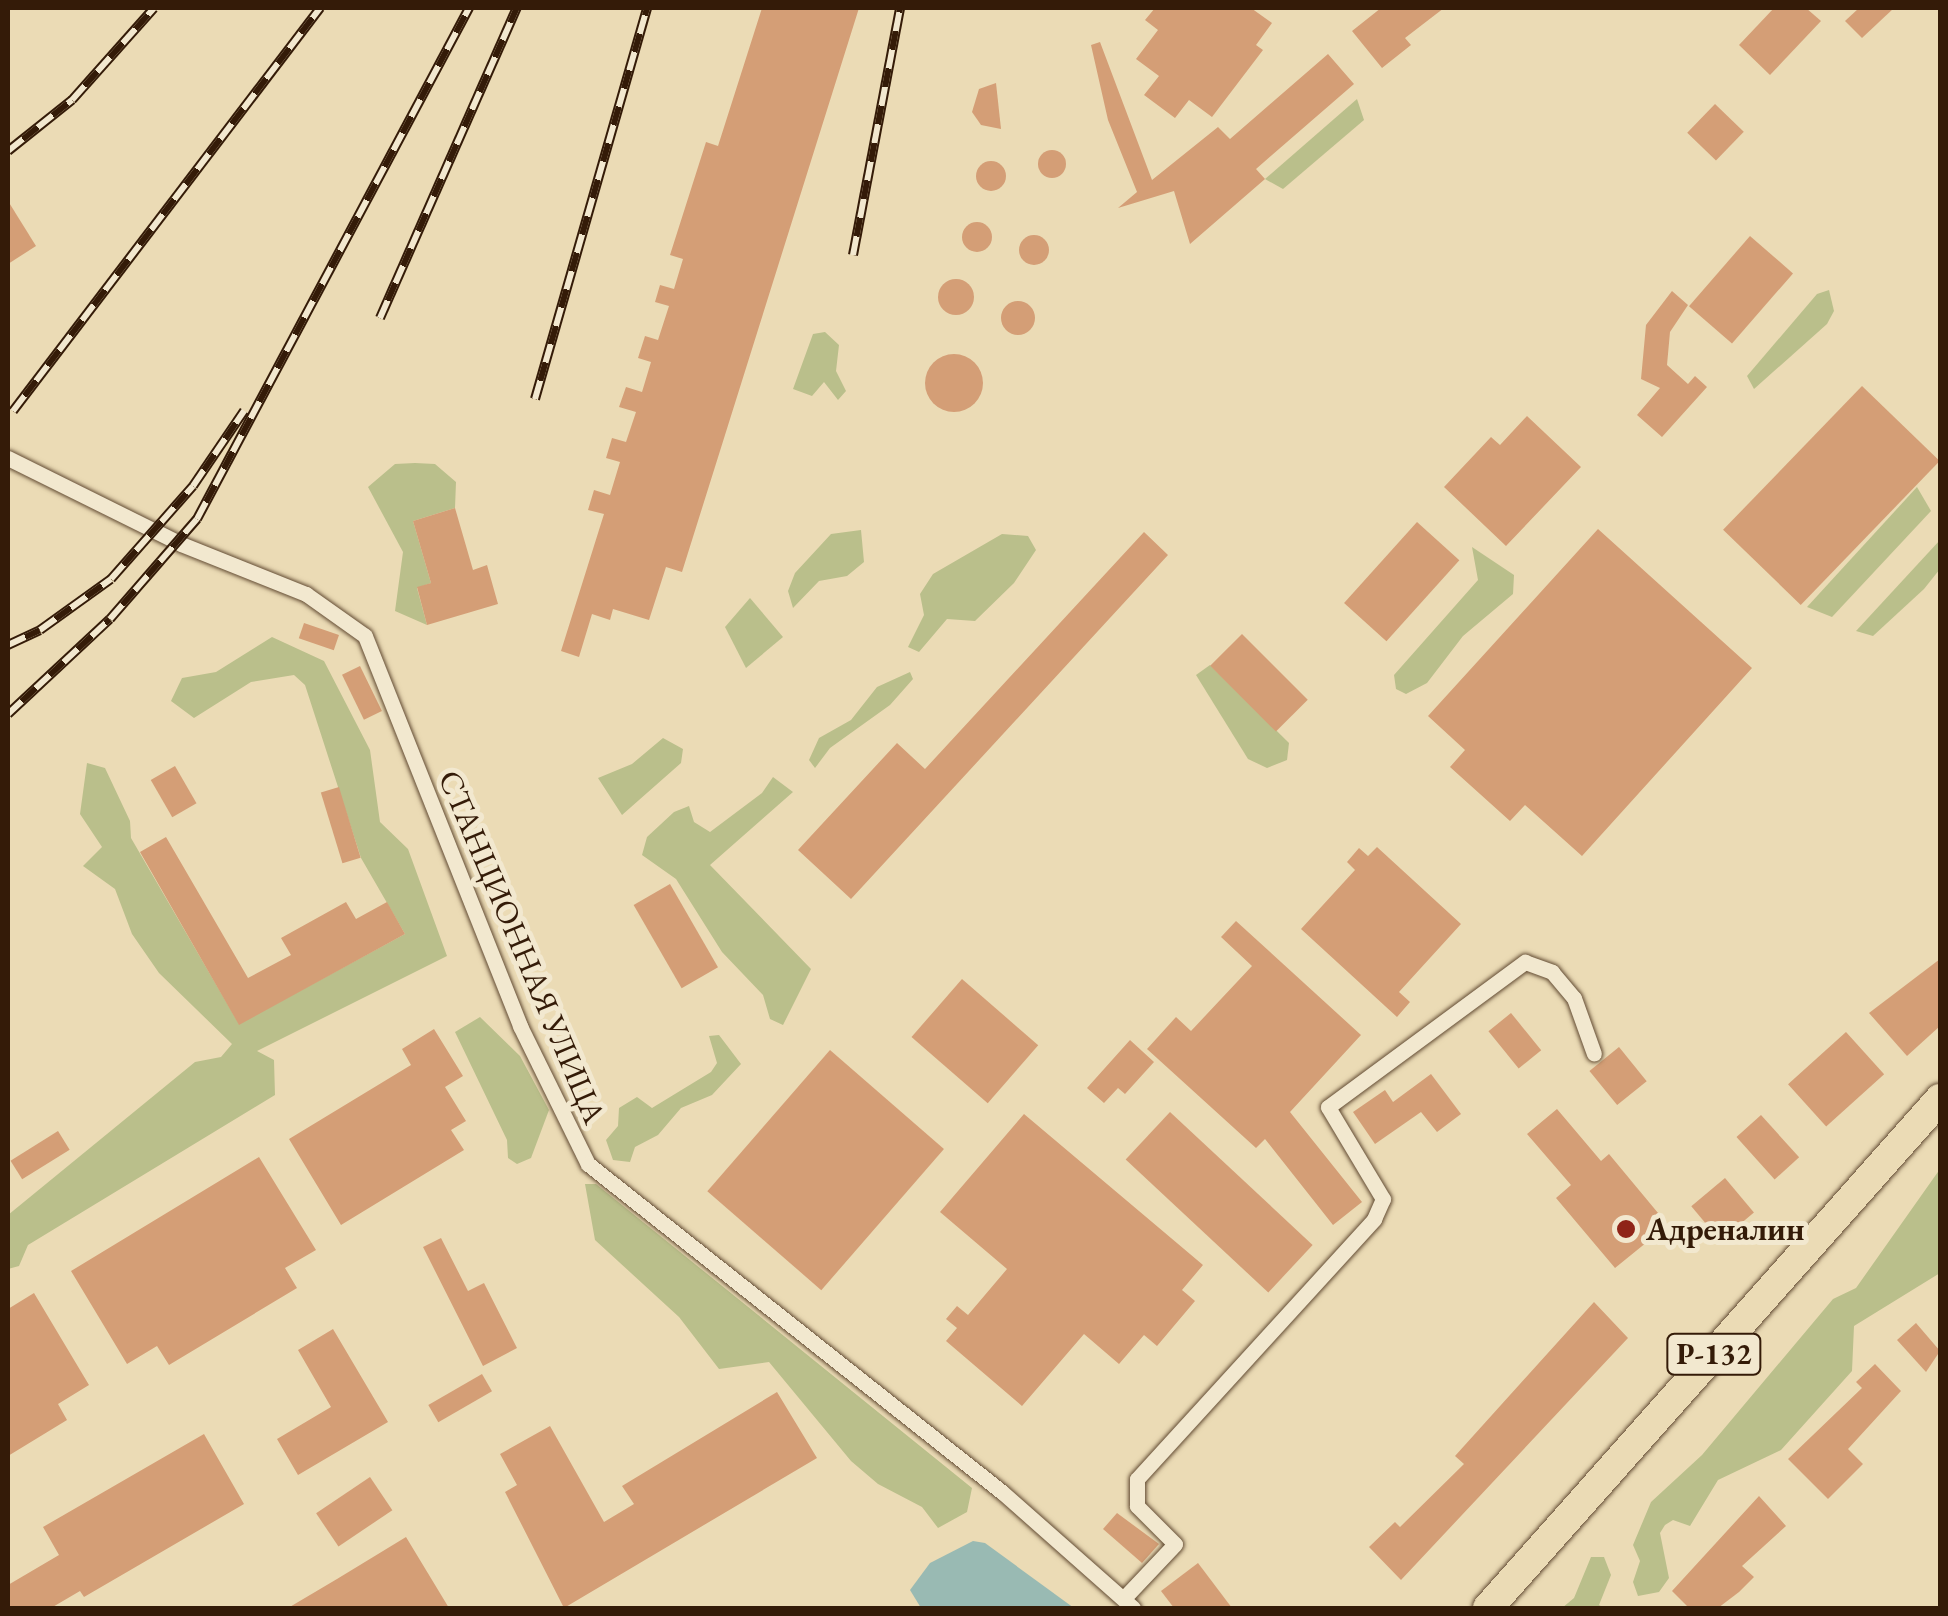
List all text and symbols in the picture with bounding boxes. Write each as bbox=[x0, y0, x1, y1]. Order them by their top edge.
street label: СТАНЦИОННАЯ УЛИЦА bbox=[430, 765, 614, 1129]
place label: Адреналин bbox=[1646, 1210, 1804, 1248]
marker: Адреналин bbox=[1615, 1218, 1637, 1240]
road number: Р-132 bbox=[1664, 1329, 1764, 1379]

